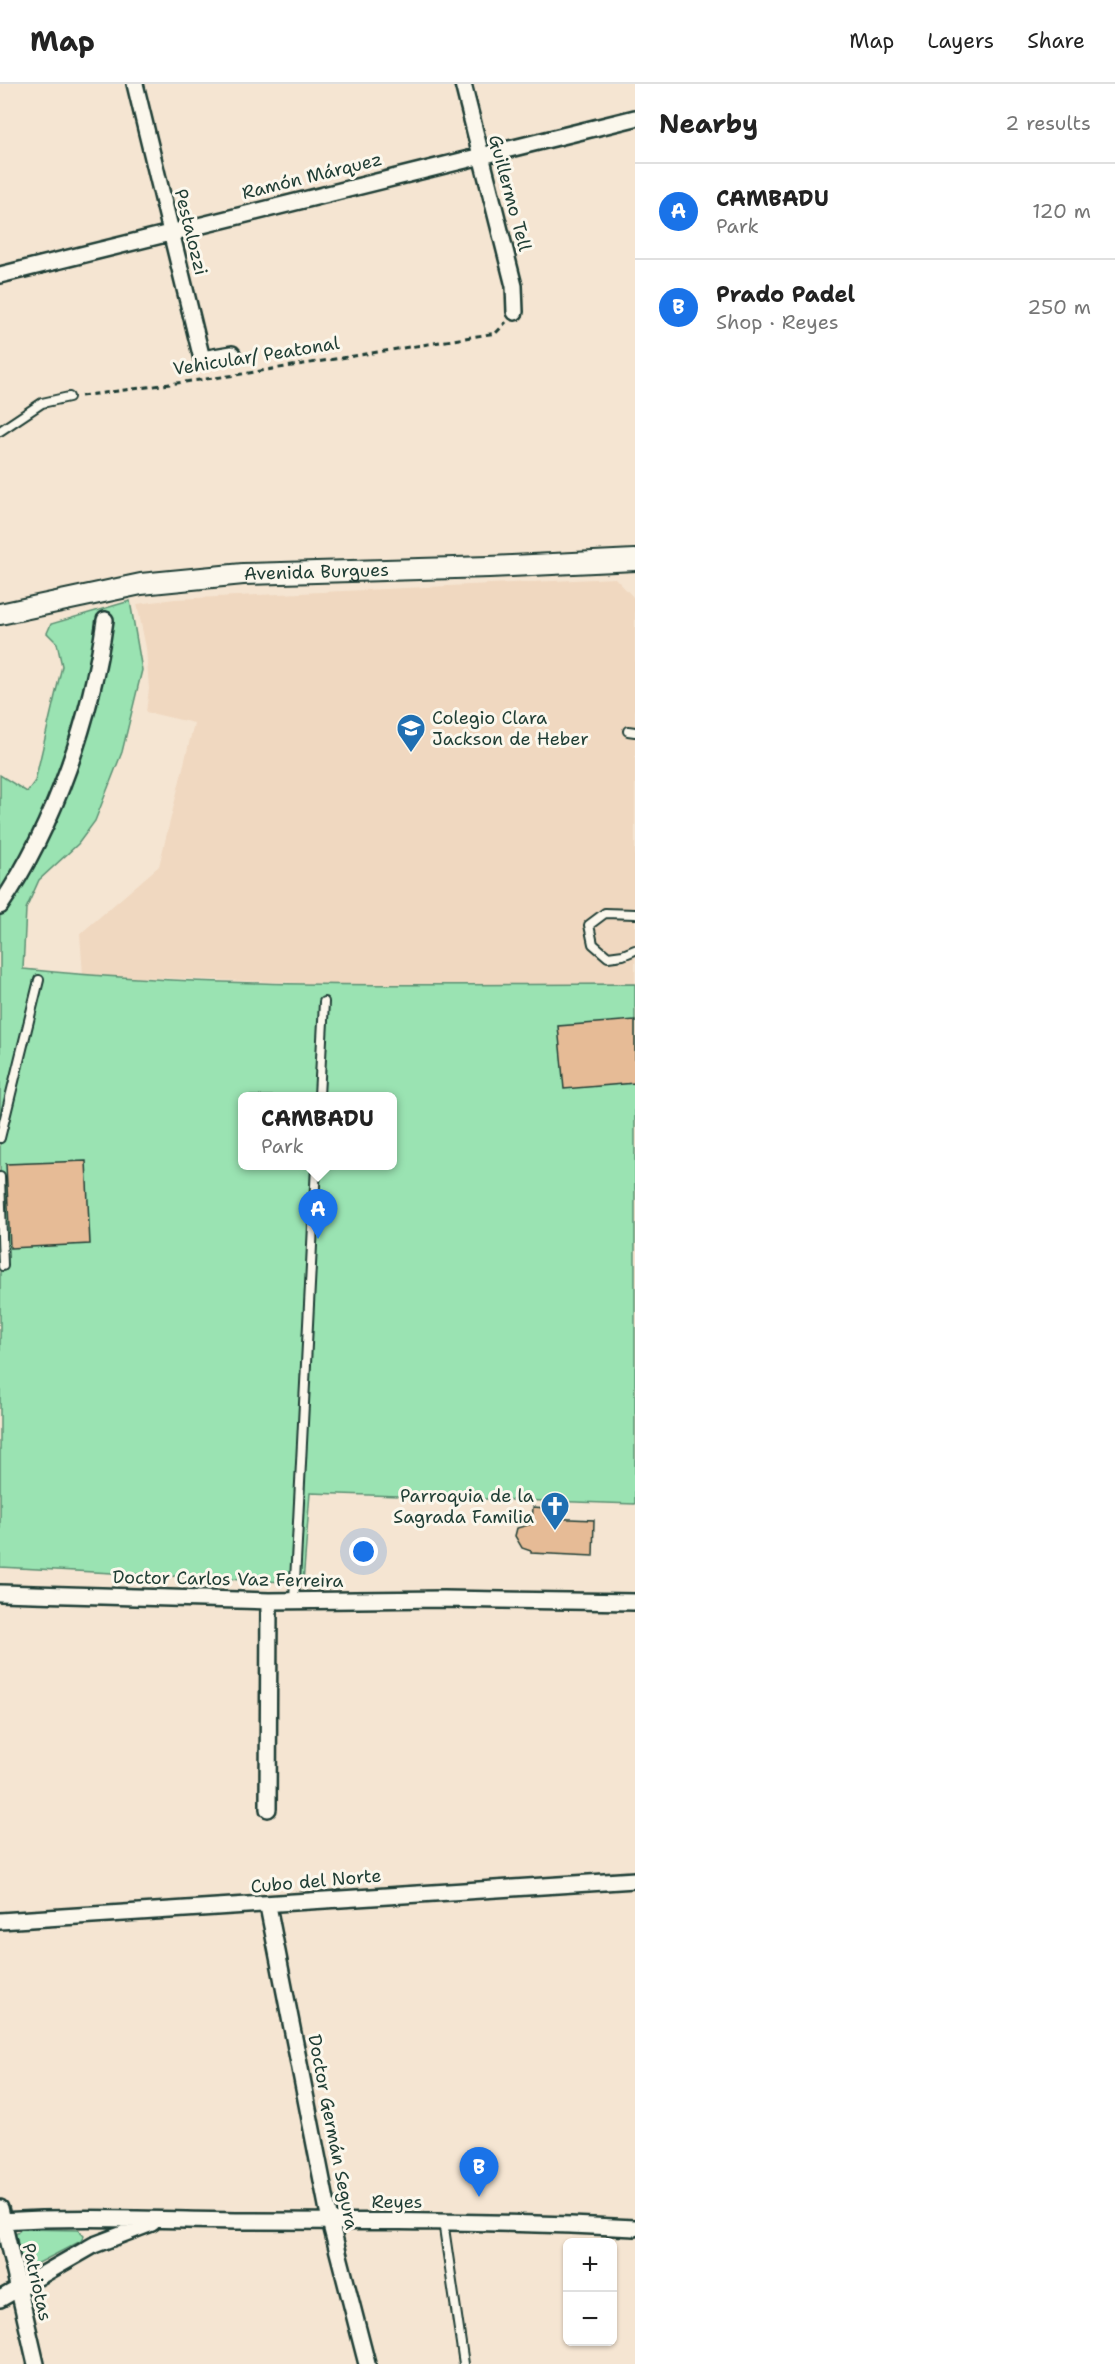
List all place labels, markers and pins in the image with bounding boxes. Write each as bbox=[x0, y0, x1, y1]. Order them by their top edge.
place label: Colegio Clara Jackson de Heber bbox=[432, 706, 589, 751]
school or university icon: Colegio Clara Jackson de Heber bbox=[395, 712, 427, 754]
pin: A bbox=[298, 1190, 338, 1239]
place label: Parroquia de la Sagrada Familia bbox=[393, 1484, 534, 1529]
church icon: Parroquia de la Sagrada Familia bbox=[539, 1490, 571, 1532]
pin: B bbox=[460, 2148, 498, 2197]

